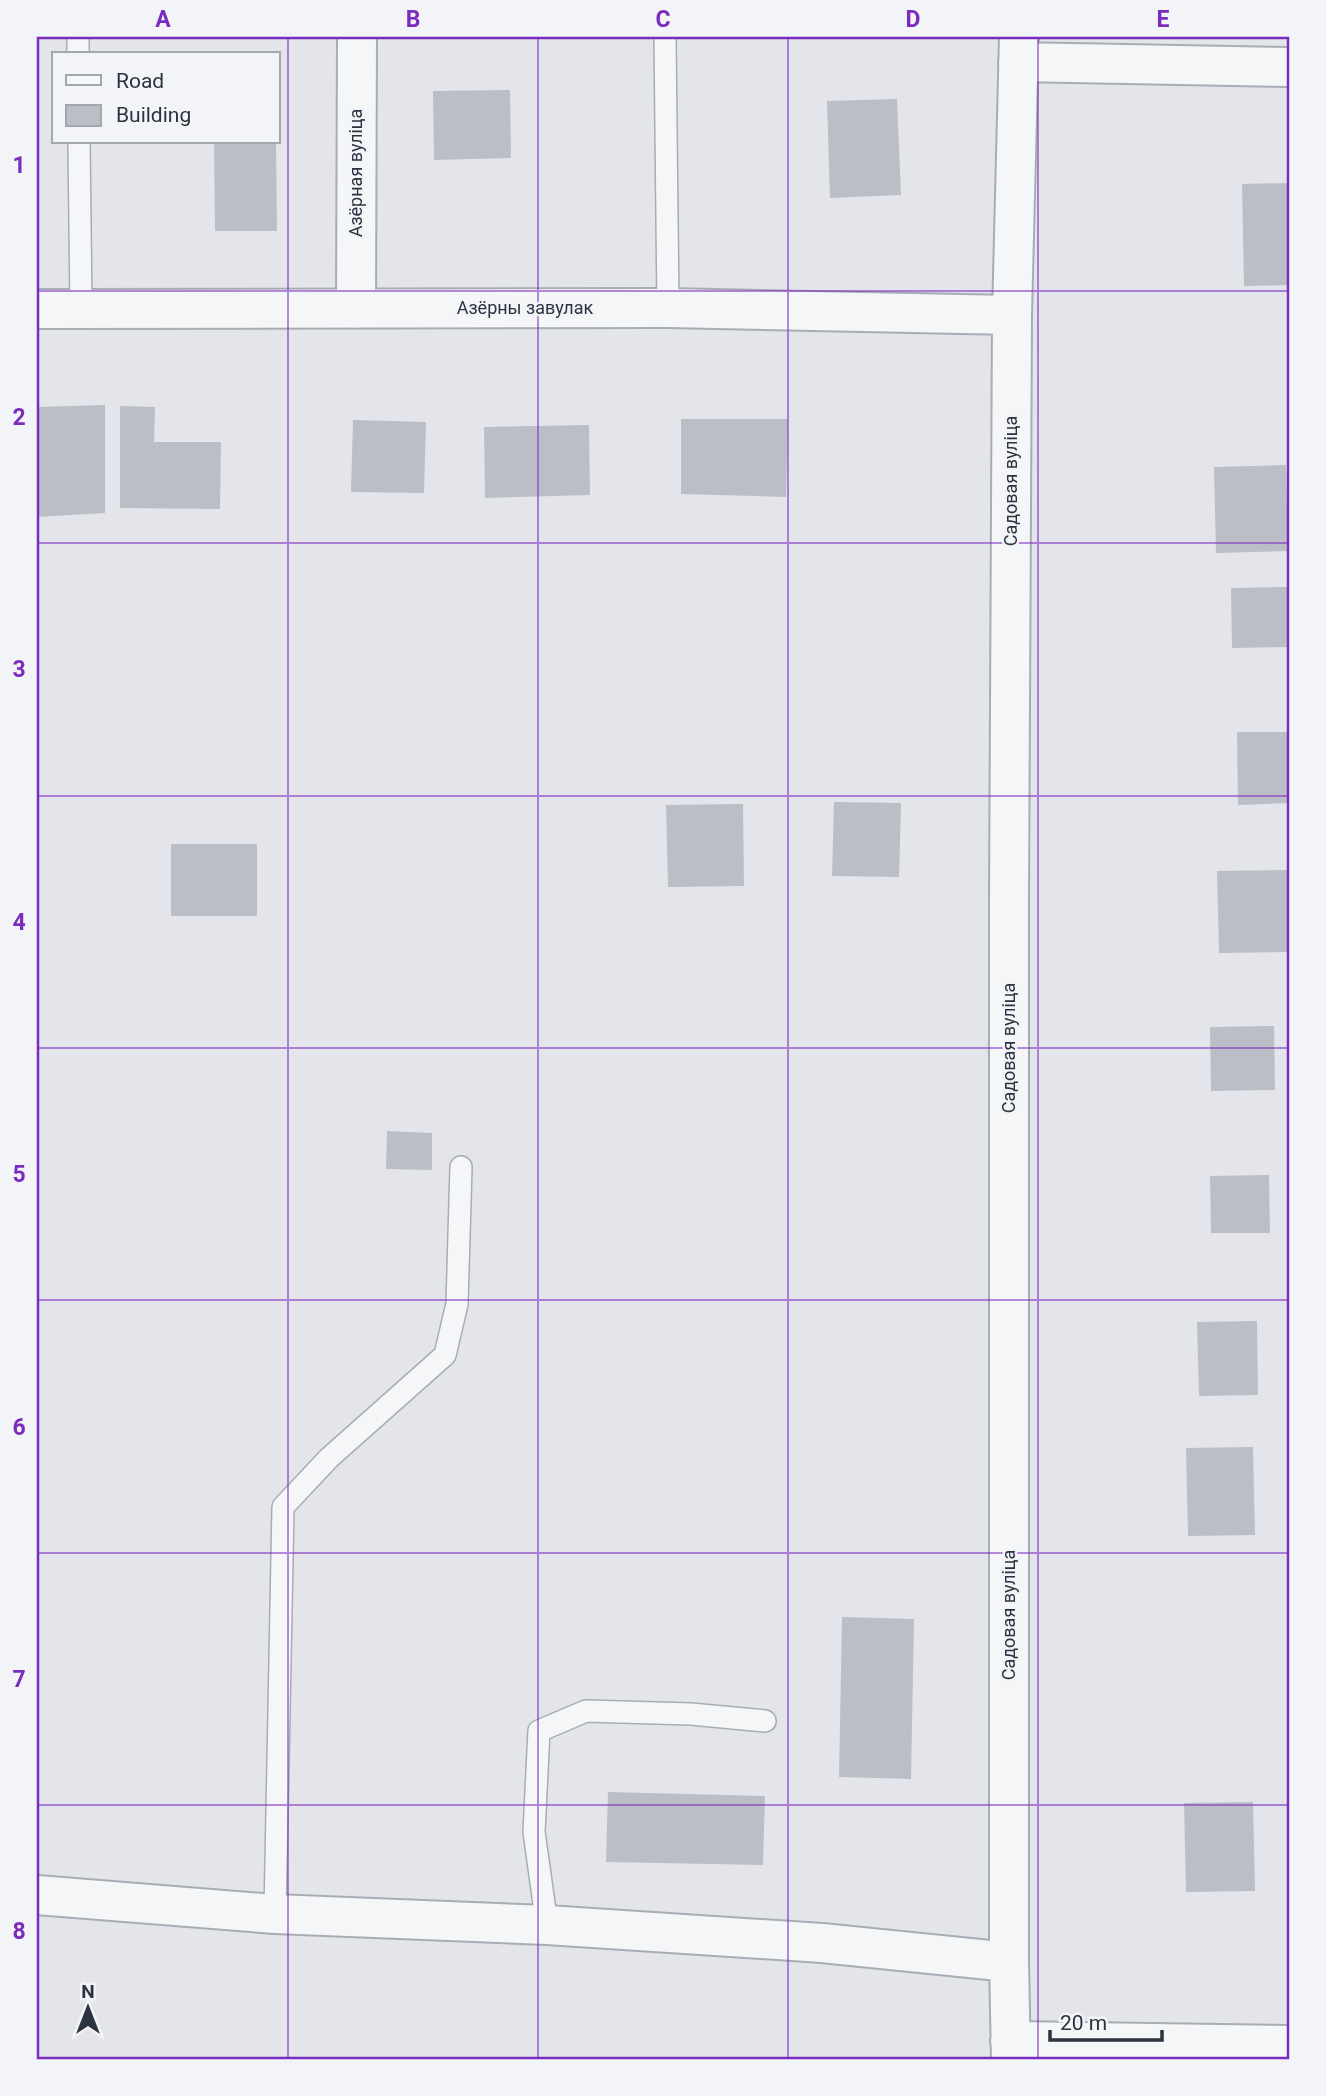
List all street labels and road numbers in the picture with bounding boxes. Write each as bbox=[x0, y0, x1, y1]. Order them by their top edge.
street label: Азёрная вуліца bbox=[345, 109, 366, 237]
street label: Азёрны завулак bbox=[457, 297, 594, 318]
street label: Садовая вуліца bbox=[1000, 416, 1021, 546]
street label: Садовая вуліца bbox=[998, 983, 1019, 1113]
street label: Садовая вуліца bbox=[998, 1550, 1019, 1680]

